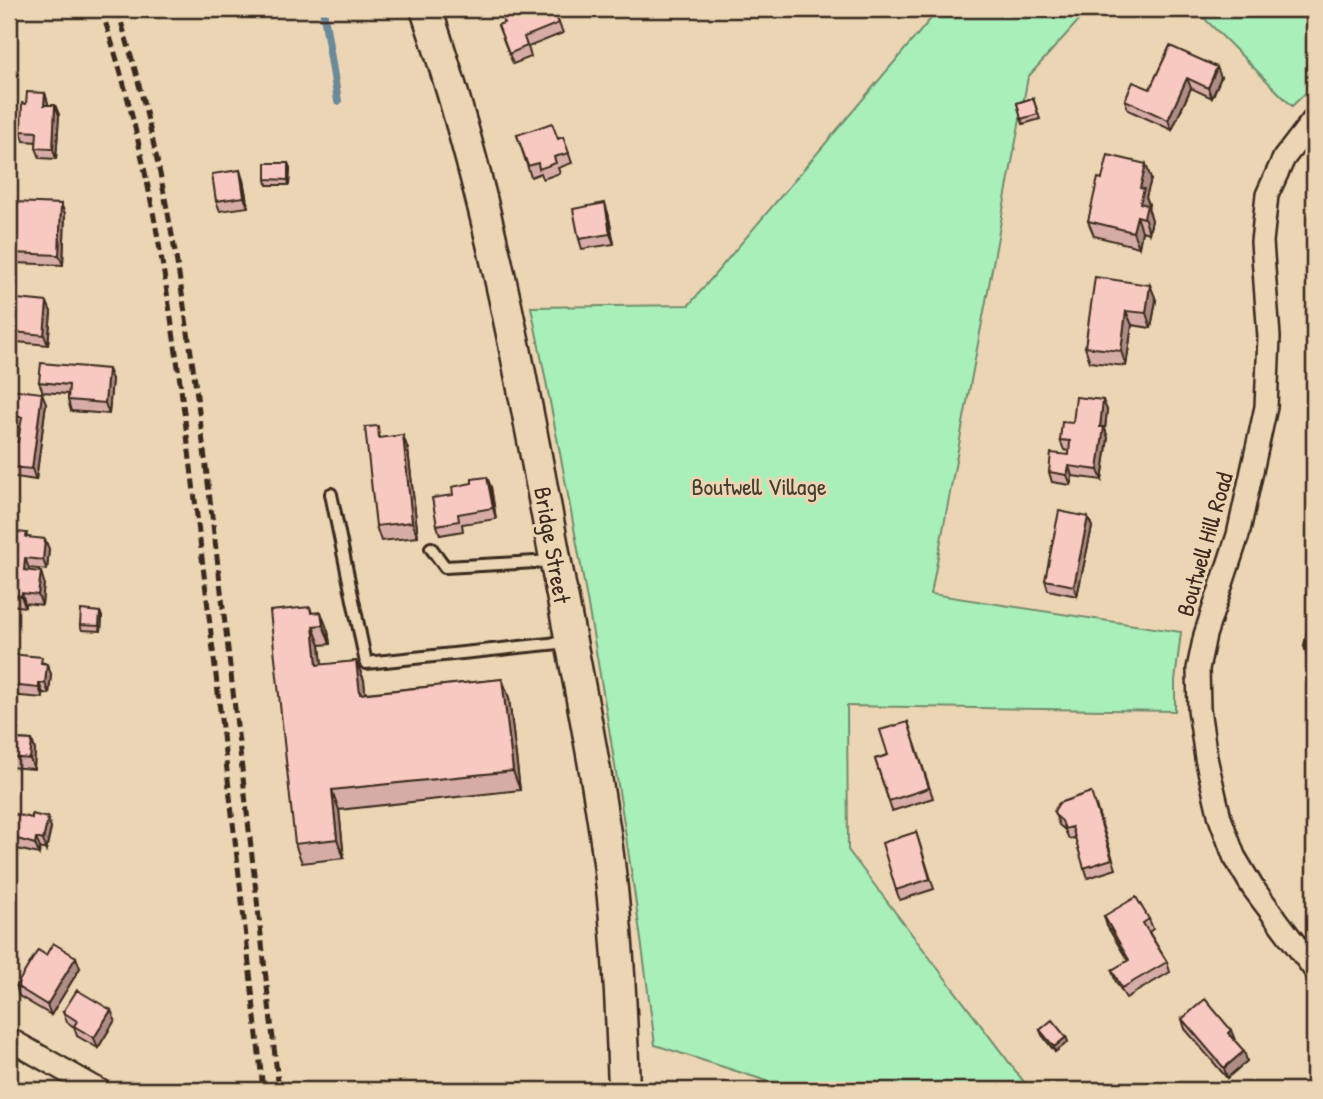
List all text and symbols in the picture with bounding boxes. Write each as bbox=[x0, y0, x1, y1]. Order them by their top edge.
street label: Boutwell Hill Road bbox=[1168, 468, 1240, 620]
park label: Boutwell Village bbox=[691, 470, 827, 502]
street label: Bridge Street bbox=[527, 484, 579, 606]

